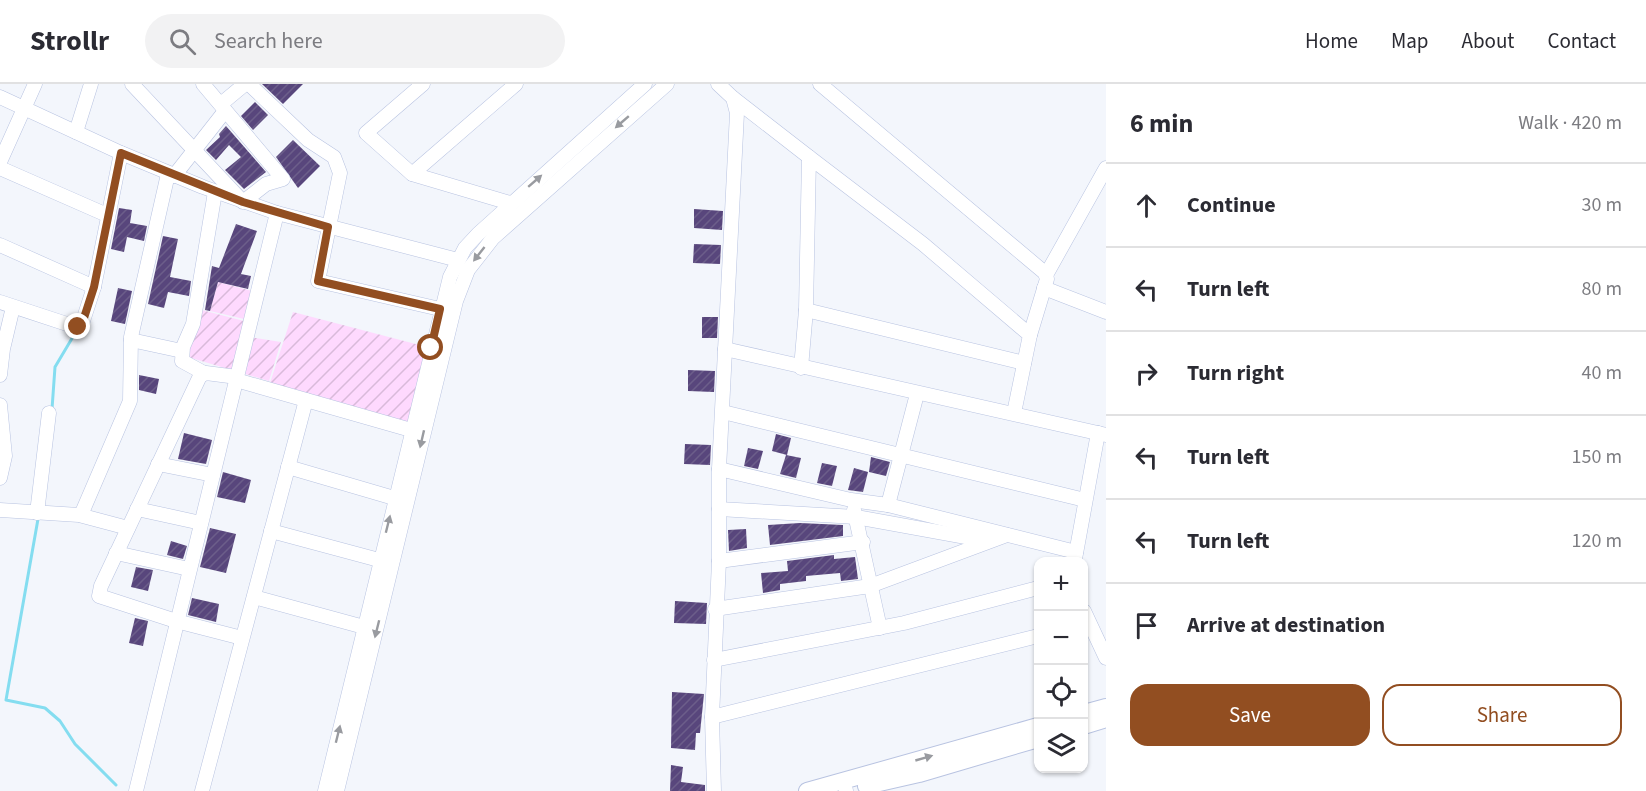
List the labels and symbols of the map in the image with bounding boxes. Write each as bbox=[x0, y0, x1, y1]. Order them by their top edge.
one-way arrow bbox=[614, 116, 630, 129]
one-way arrow bbox=[527, 175, 542, 188]
one-way arrow bbox=[472, 246, 485, 262]
route end bbox=[64, 313, 90, 339]
route start bbox=[417, 334, 443, 360]
one-way arrow bbox=[417, 430, 427, 449]
one-way arrow bbox=[383, 515, 393, 533]
one-way arrow bbox=[371, 620, 381, 638]
one-way arrow bbox=[334, 725, 344, 743]
one-way arrow bbox=[915, 753, 933, 762]

